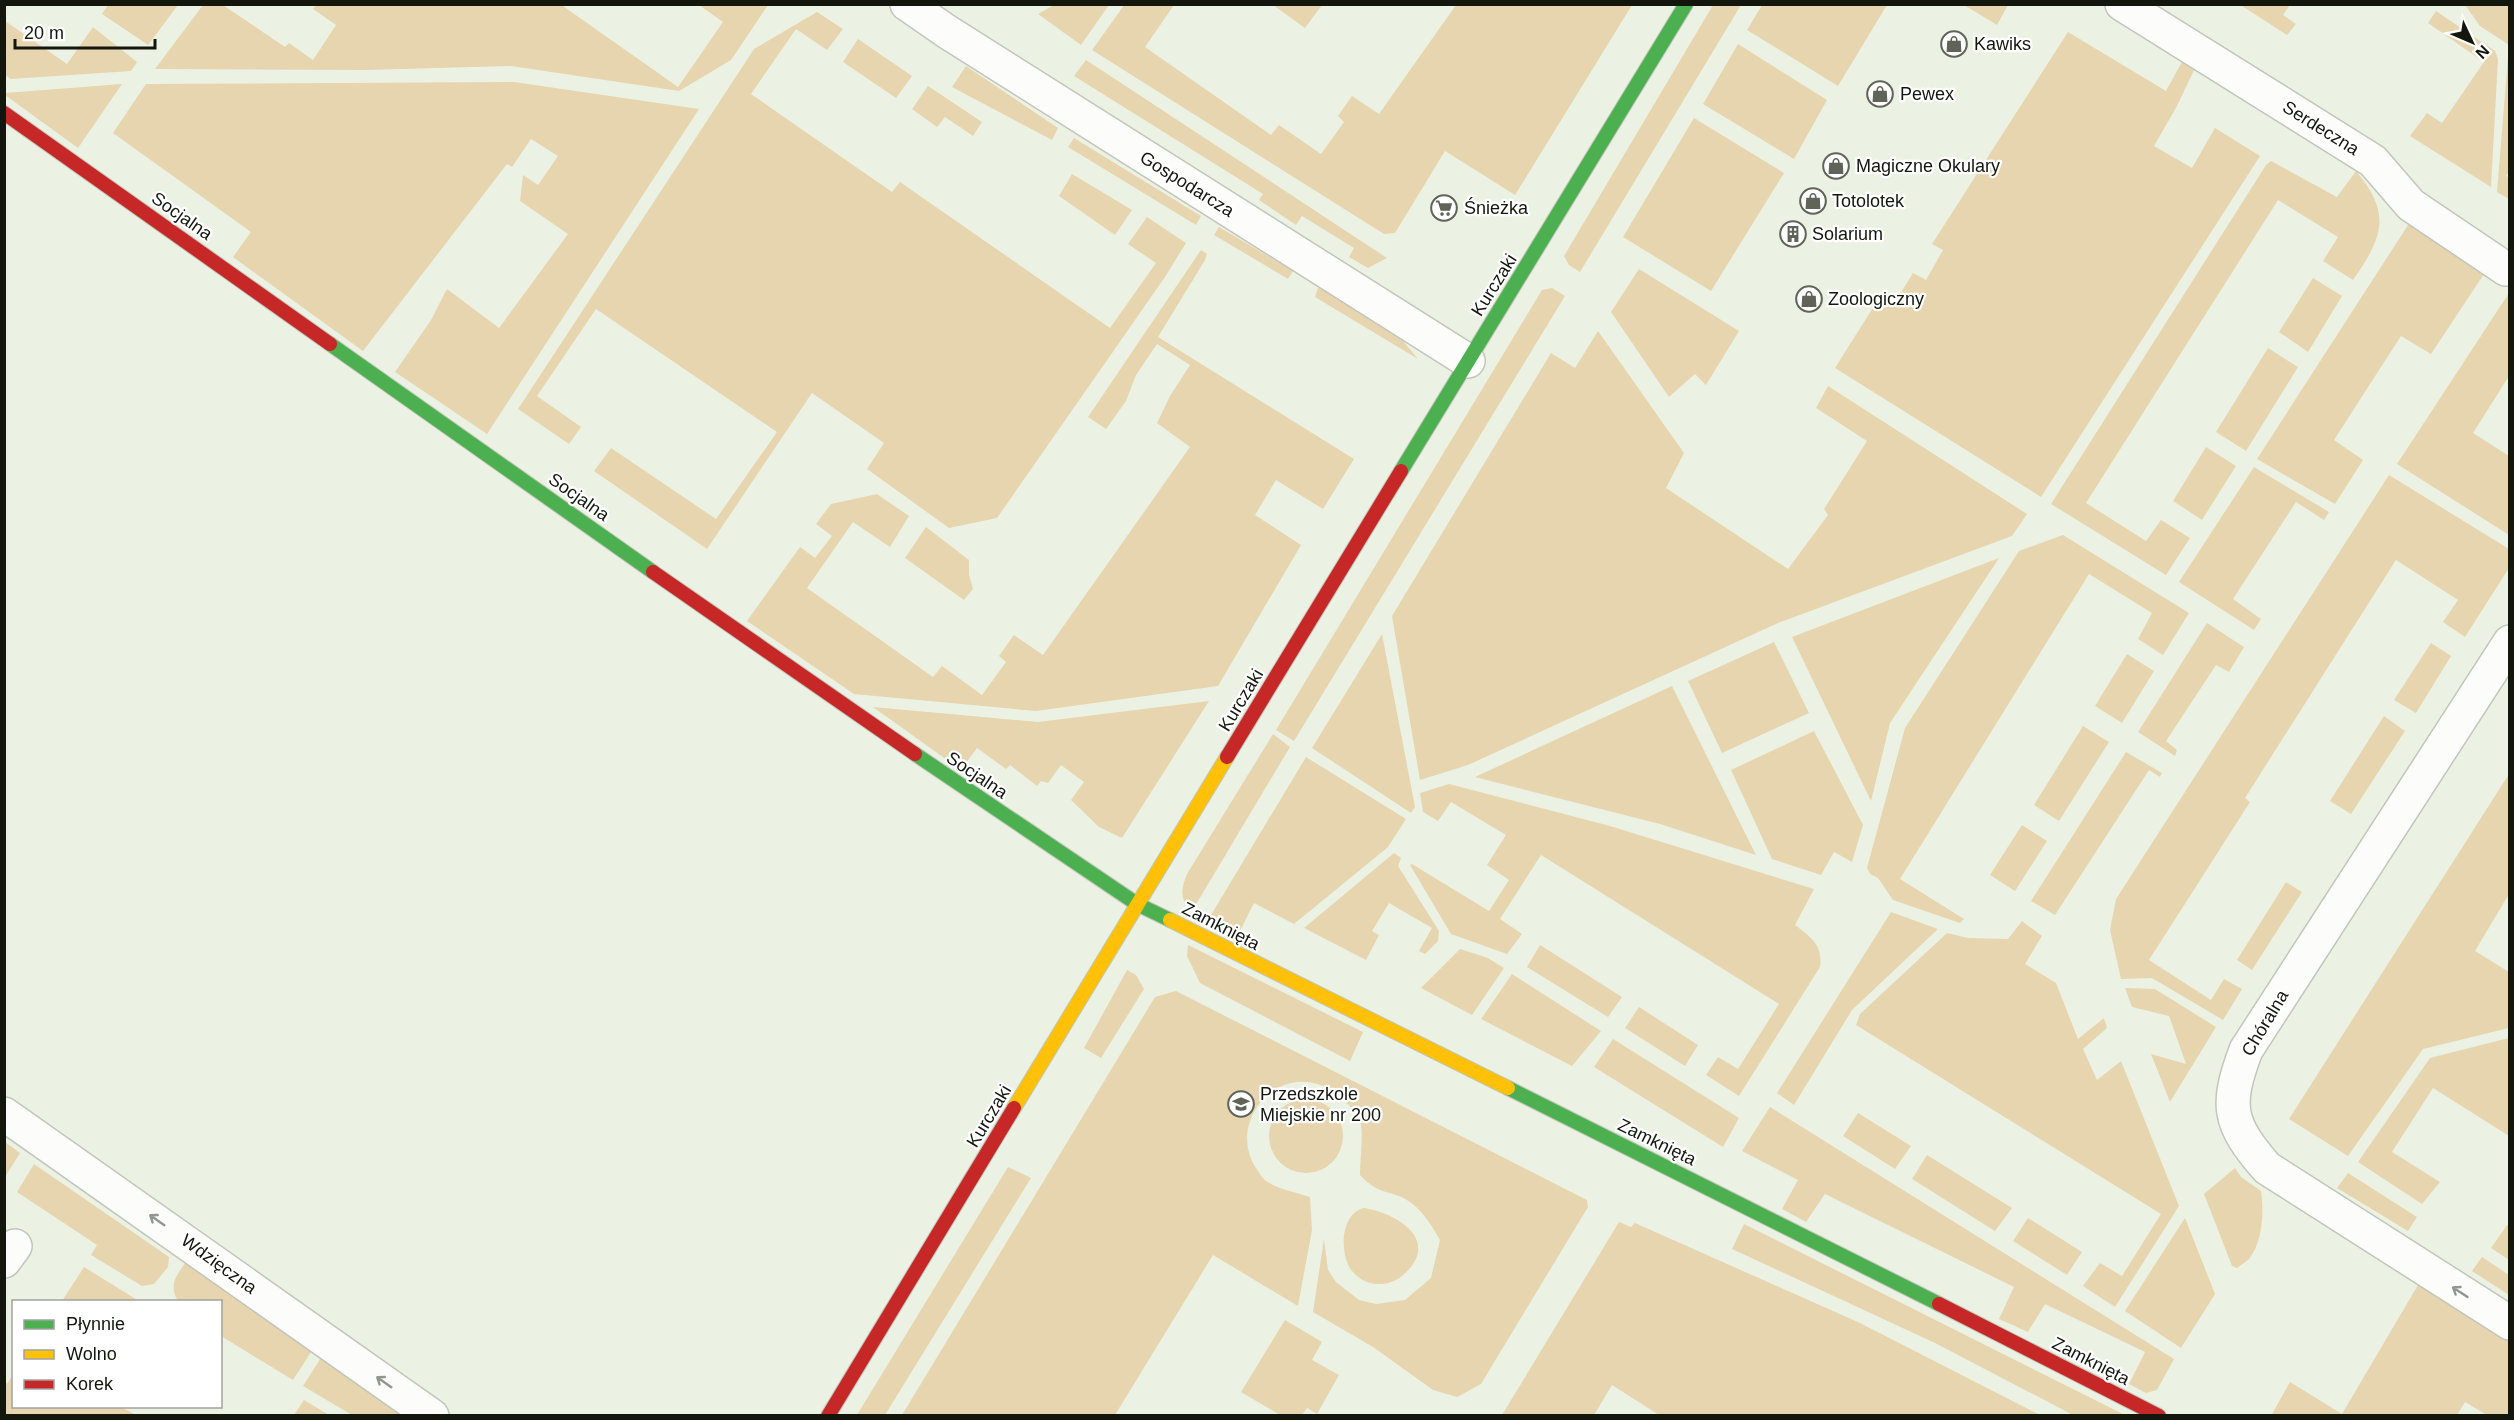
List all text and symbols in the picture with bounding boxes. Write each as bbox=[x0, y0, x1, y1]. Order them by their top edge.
scale bar bbox=[15, 12, 154, 50]
north arrow bbox=[2442, 12, 2502, 72]
text: 20 m bbox=[24, 23, 64, 43]
shop icon: Kawiks bbox=[1939, 29, 1969, 59]
place label: Kawiks bbox=[1974, 34, 2031, 54]
text: N bbox=[2472, 42, 2493, 62]
shop icon: Pewex bbox=[1865, 79, 1895, 109]
place label: Pewex bbox=[1900, 84, 1954, 104]
street label: Serdeczna bbox=[2279, 97, 2364, 160]
street label: Gospodarcza bbox=[1136, 147, 1239, 221]
shop icon: Magiczne Okulary bbox=[1821, 151, 1851, 181]
place label: Magiczne Okulary bbox=[1856, 156, 2000, 176]
shop icon: Totolotek bbox=[1798, 186, 1828, 216]
street label: Socjalna bbox=[148, 188, 217, 245]
place label: Totolotek bbox=[1832, 191, 1905, 211]
supermarket icon: Śnieżka bbox=[1429, 193, 1459, 223]
place label: Śnieżka bbox=[1464, 197, 1529, 218]
building icon: Solarium bbox=[1778, 219, 1808, 249]
place label: Solarium bbox=[1812, 224, 1883, 244]
street label: Kurczaki bbox=[1467, 250, 1521, 320]
shop icon: Zoologiczny bbox=[1794, 284, 1824, 314]
place label: Zoologiczny bbox=[1828, 289, 1924, 309]
street label: Socjalna bbox=[545, 469, 614, 526]
street label: Kurczaki bbox=[1215, 665, 1267, 735]
street label: Socjalna bbox=[943, 747, 1012, 803]
street label: Zamknięta bbox=[1179, 898, 1264, 954]
street label: Chóralna bbox=[2238, 986, 2293, 1059]
street label: Kurczaki bbox=[963, 1081, 1015, 1151]
place label: Przedszkole Miejskie nr 200 bbox=[1260, 1084, 1381, 1125]
school or university icon: Przedszkole Miejskie nr 200 bbox=[1226, 1089, 1256, 1119]
street label: Zamknięta bbox=[1615, 1115, 1700, 1170]
one-way arrow bbox=[149, 1214, 165, 1226]
street label: Wdzięczna bbox=[178, 1230, 261, 1299]
one-way arrow bbox=[2452, 1286, 2469, 1298]
legend bbox=[12, 1300, 222, 1408]
text: Płynnie bbox=[66, 1314, 125, 1334]
street label: Zamknięta bbox=[2049, 1333, 2134, 1389]
text: Wolno bbox=[66, 1344, 117, 1364]
text: Korek bbox=[66, 1374, 114, 1394]
one-way arrow bbox=[377, 1376, 393, 1388]

